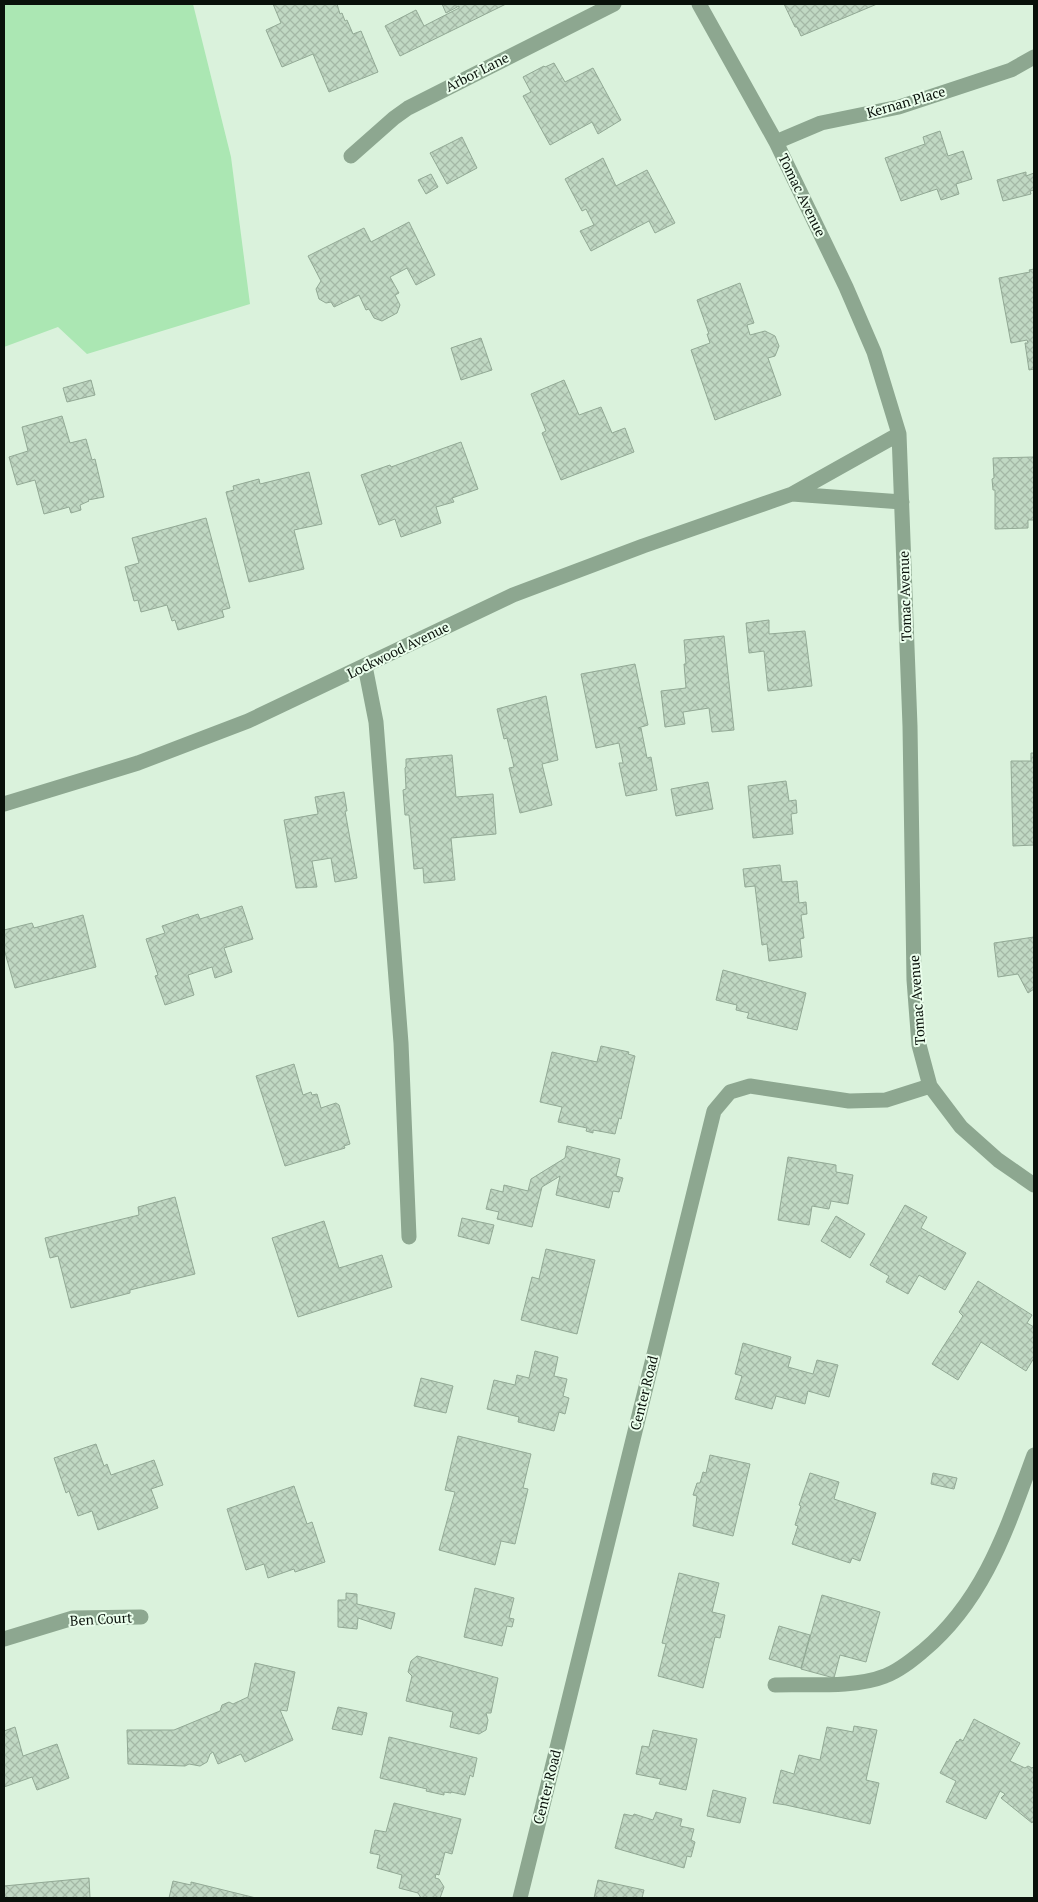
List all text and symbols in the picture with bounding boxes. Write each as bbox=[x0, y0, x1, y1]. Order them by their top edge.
street label: Arbor Lane bbox=[442, 47, 512, 96]
street label: Kernan Place bbox=[864, 81, 947, 122]
street label: Tomac Avenue bbox=[774, 150, 831, 239]
street label: Tomac Avenue bbox=[893, 551, 916, 641]
street label: Lockwood Avenue bbox=[344, 617, 452, 683]
street label: Tomac Avenue bbox=[904, 954, 929, 1046]
street label: Center Road bbox=[625, 1353, 662, 1432]
street label: Ben Court bbox=[69, 1607, 133, 1630]
street label: Center Road bbox=[528, 1747, 565, 1826]

